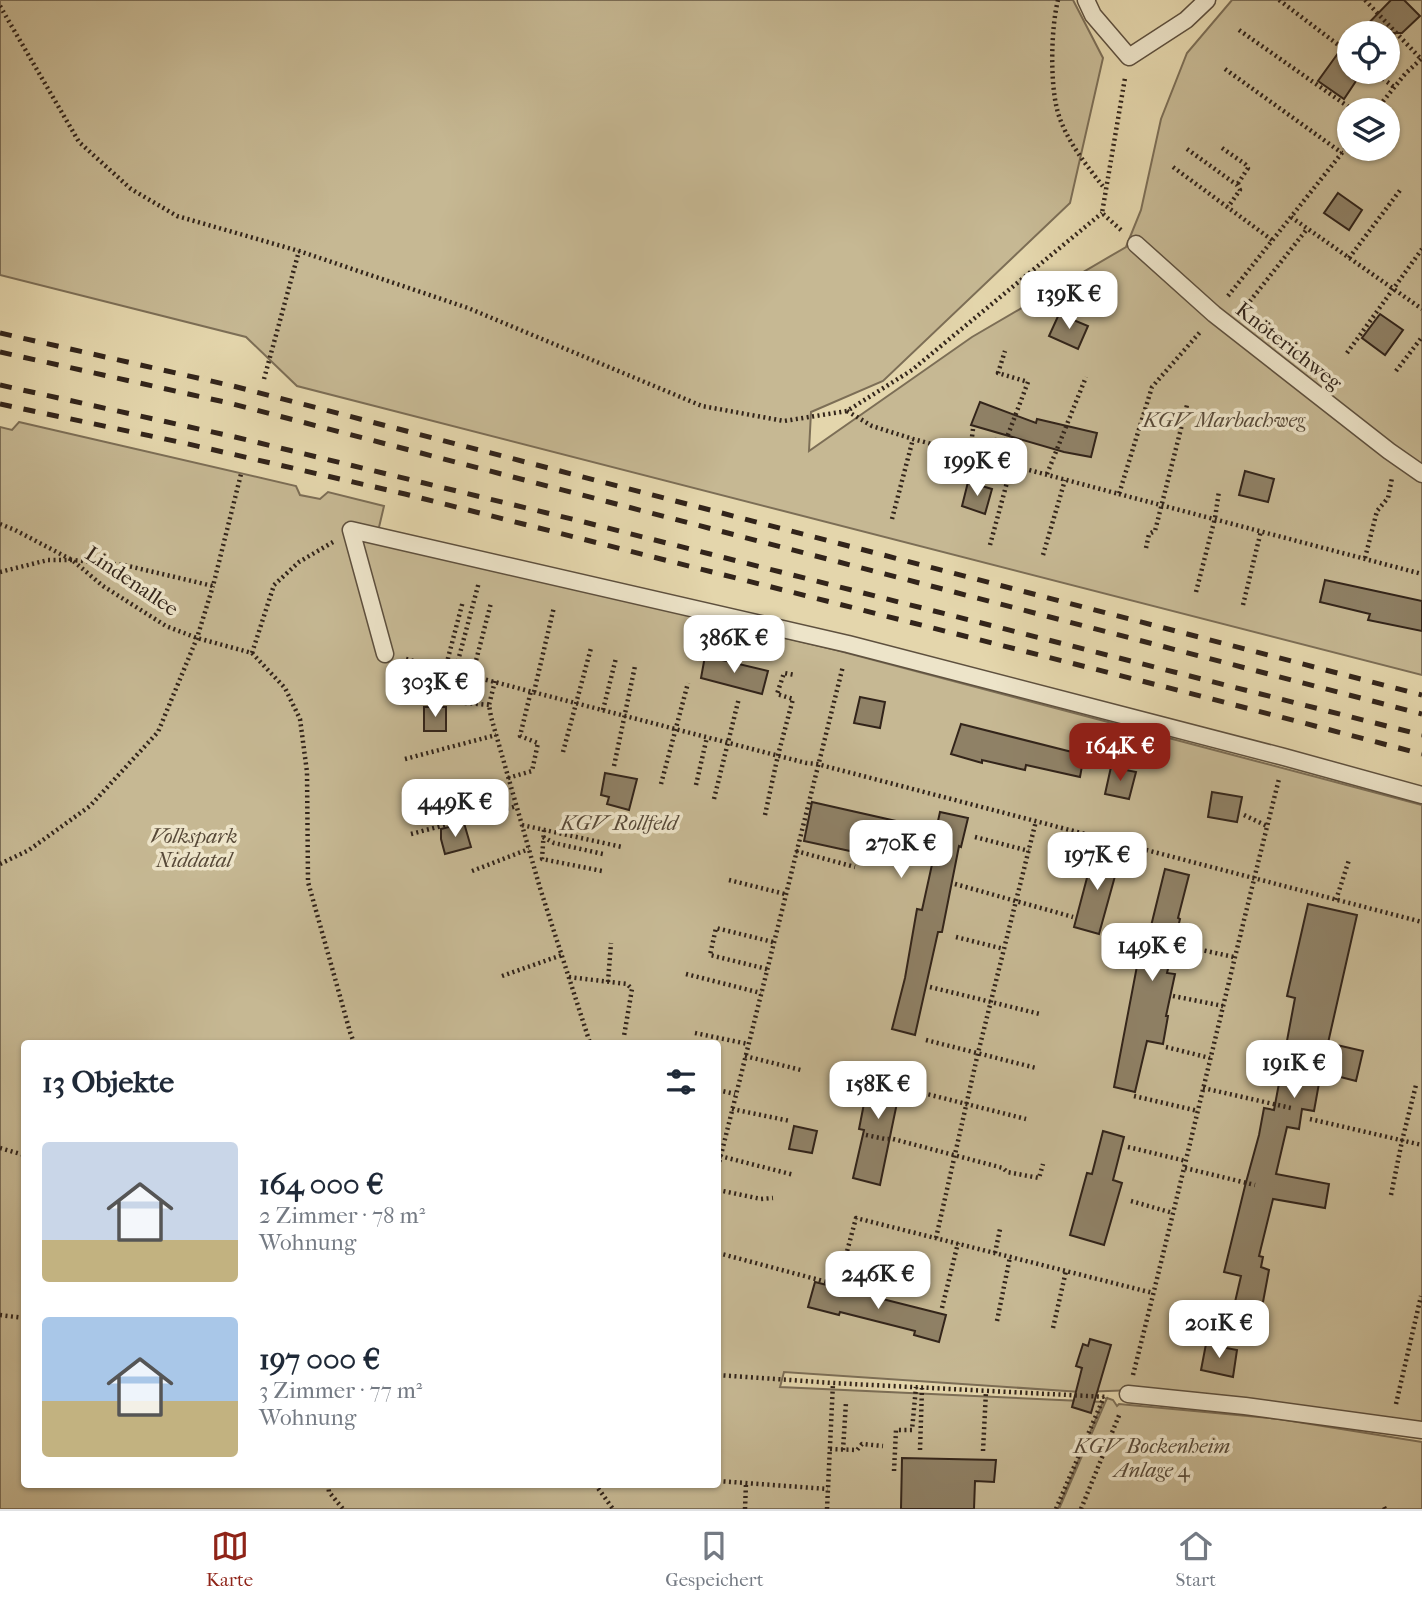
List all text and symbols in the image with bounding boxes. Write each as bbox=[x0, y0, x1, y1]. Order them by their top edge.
map controls bbox=[1337, 21, 1400, 161]
button: locate bbox=[1337, 21, 1400, 84]
button: layers bbox=[1337, 98, 1400, 161]
pin: 139K € bbox=[1012, 272, 1126, 331]
text: 139K € bbox=[1036, 280, 1102, 307]
street label: Knöterichweg bbox=[1231, 297, 1347, 395]
park label: KGV Marbachweg bbox=[1141, 408, 1306, 432]
pin: 199K € bbox=[920, 438, 1034, 498]
text: 199K € bbox=[943, 447, 1011, 474]
street label: Lindenallee bbox=[81, 541, 183, 621]
pin: 386K € bbox=[677, 616, 791, 675]
text: 386K € bbox=[700, 624, 768, 651]
pin: 303K € bbox=[378, 660, 492, 719]
text: 303K € bbox=[402, 668, 468, 695]
pin: 164K € bbox=[1063, 724, 1177, 783]
text: 164K € bbox=[1085, 732, 1155, 759]
pin: 449K € bbox=[398, 780, 512, 839]
text: 449K € bbox=[418, 788, 492, 815]
park label: KGV Rollfeld bbox=[559, 811, 680, 835]
pin: 270K € bbox=[844, 820, 958, 880]
park label: Volkspark Niddatal bbox=[150, 824, 238, 872]
text: 270K € bbox=[866, 829, 936, 856]
pin: 197K € bbox=[1040, 832, 1154, 892]
text: 197K € bbox=[1064, 841, 1130, 868]
pin: 149K € bbox=[1095, 923, 1209, 983]
text: 149K € bbox=[1117, 932, 1187, 959]
pin: 191K € bbox=[1237, 1040, 1351, 1100]
text: 191K € bbox=[1262, 1049, 1326, 1076]
pin: 158K € bbox=[821, 1062, 935, 1121]
icon: filters bbox=[662, 1063, 700, 1101]
text: 13 Objekte bbox=[42, 1065, 174, 1100]
text: 158K € bbox=[846, 1070, 910, 1097]
text: 164 000 € bbox=[259, 1167, 384, 1202]
icon: home bbox=[98, 1170, 182, 1254]
text: 2 Zimmer · 78 m² bbox=[259, 1202, 425, 1229]
text: Wohnung bbox=[259, 1229, 356, 1256]
pin: 246K € bbox=[821, 1252, 935, 1311]
text: 246K € bbox=[841, 1260, 915, 1287]
pin: 201K € bbox=[1162, 1300, 1276, 1360]
text: 201K € bbox=[1185, 1309, 1253, 1336]
text: 197 000 € bbox=[259, 1342, 380, 1377]
icon: home bbox=[98, 1345, 182, 1429]
text: 3 Zimmer · 77 m² bbox=[259, 1377, 422, 1404]
text: Wohnung bbox=[259, 1404, 356, 1431]
park label: KGV Bockenheim Anlage 4 bbox=[1072, 1434, 1230, 1483]
tab: Karte bbox=[206, 1527, 253, 1591]
tab: Gespeichert bbox=[665, 1527, 764, 1591]
tab: Start bbox=[1176, 1527, 1216, 1591]

